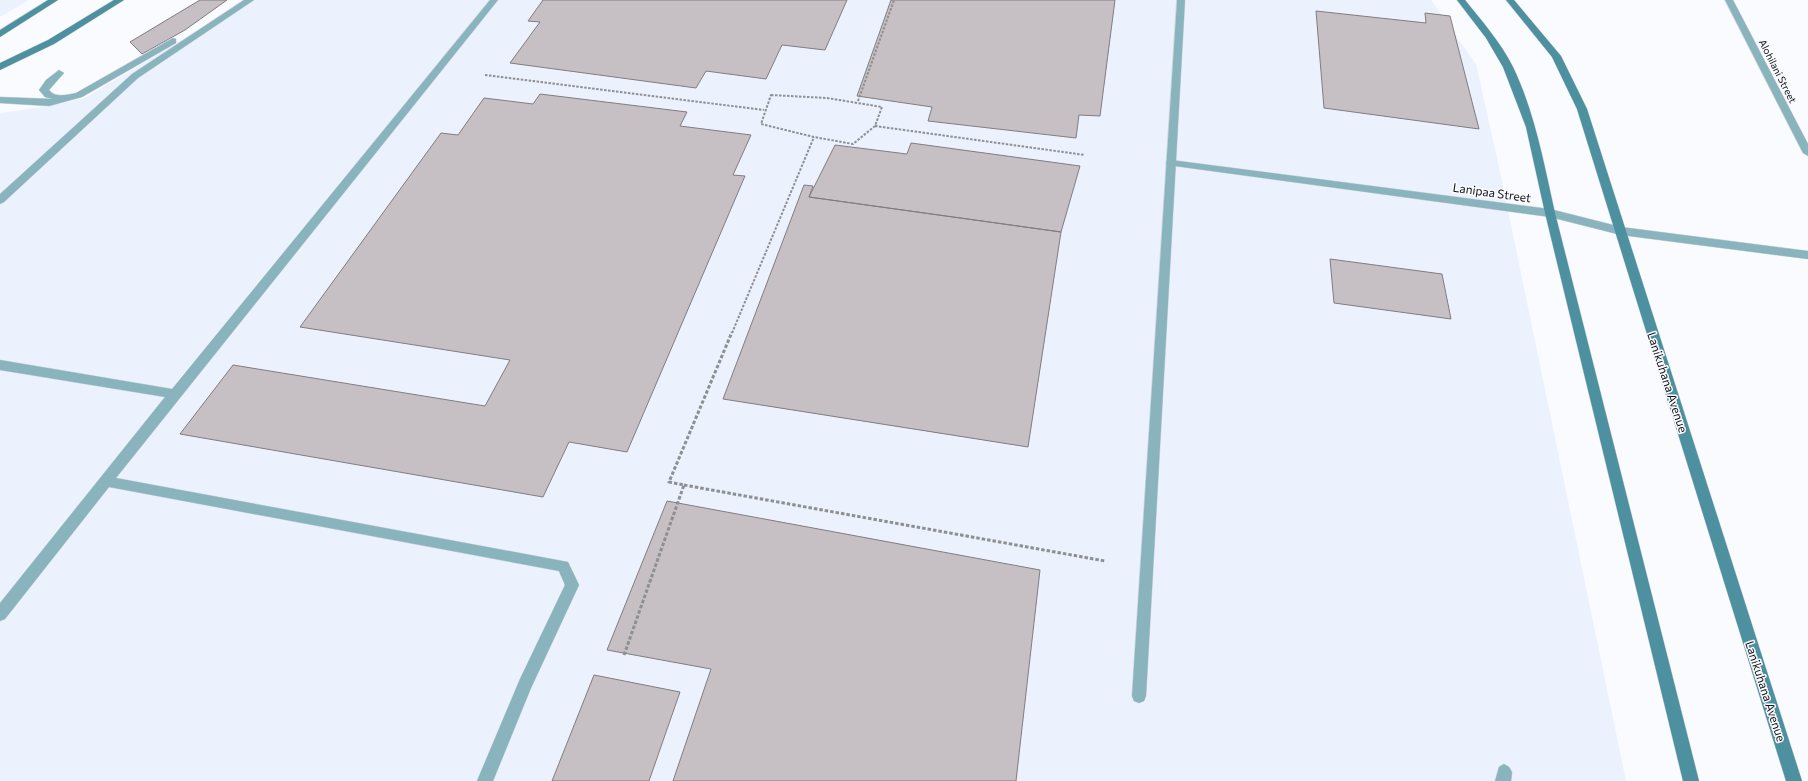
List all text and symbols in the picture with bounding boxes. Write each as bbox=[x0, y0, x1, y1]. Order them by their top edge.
street label: Alohilani Street bbox=[1757, 37, 1799, 105]
street label: Lanipaa Street bbox=[1452, 180, 1532, 204]
street label: Lanikuhana Avenue bbox=[1645, 330, 1691, 434]
street label: Lanikuhana Avenue bbox=[1743, 639, 1789, 743]

